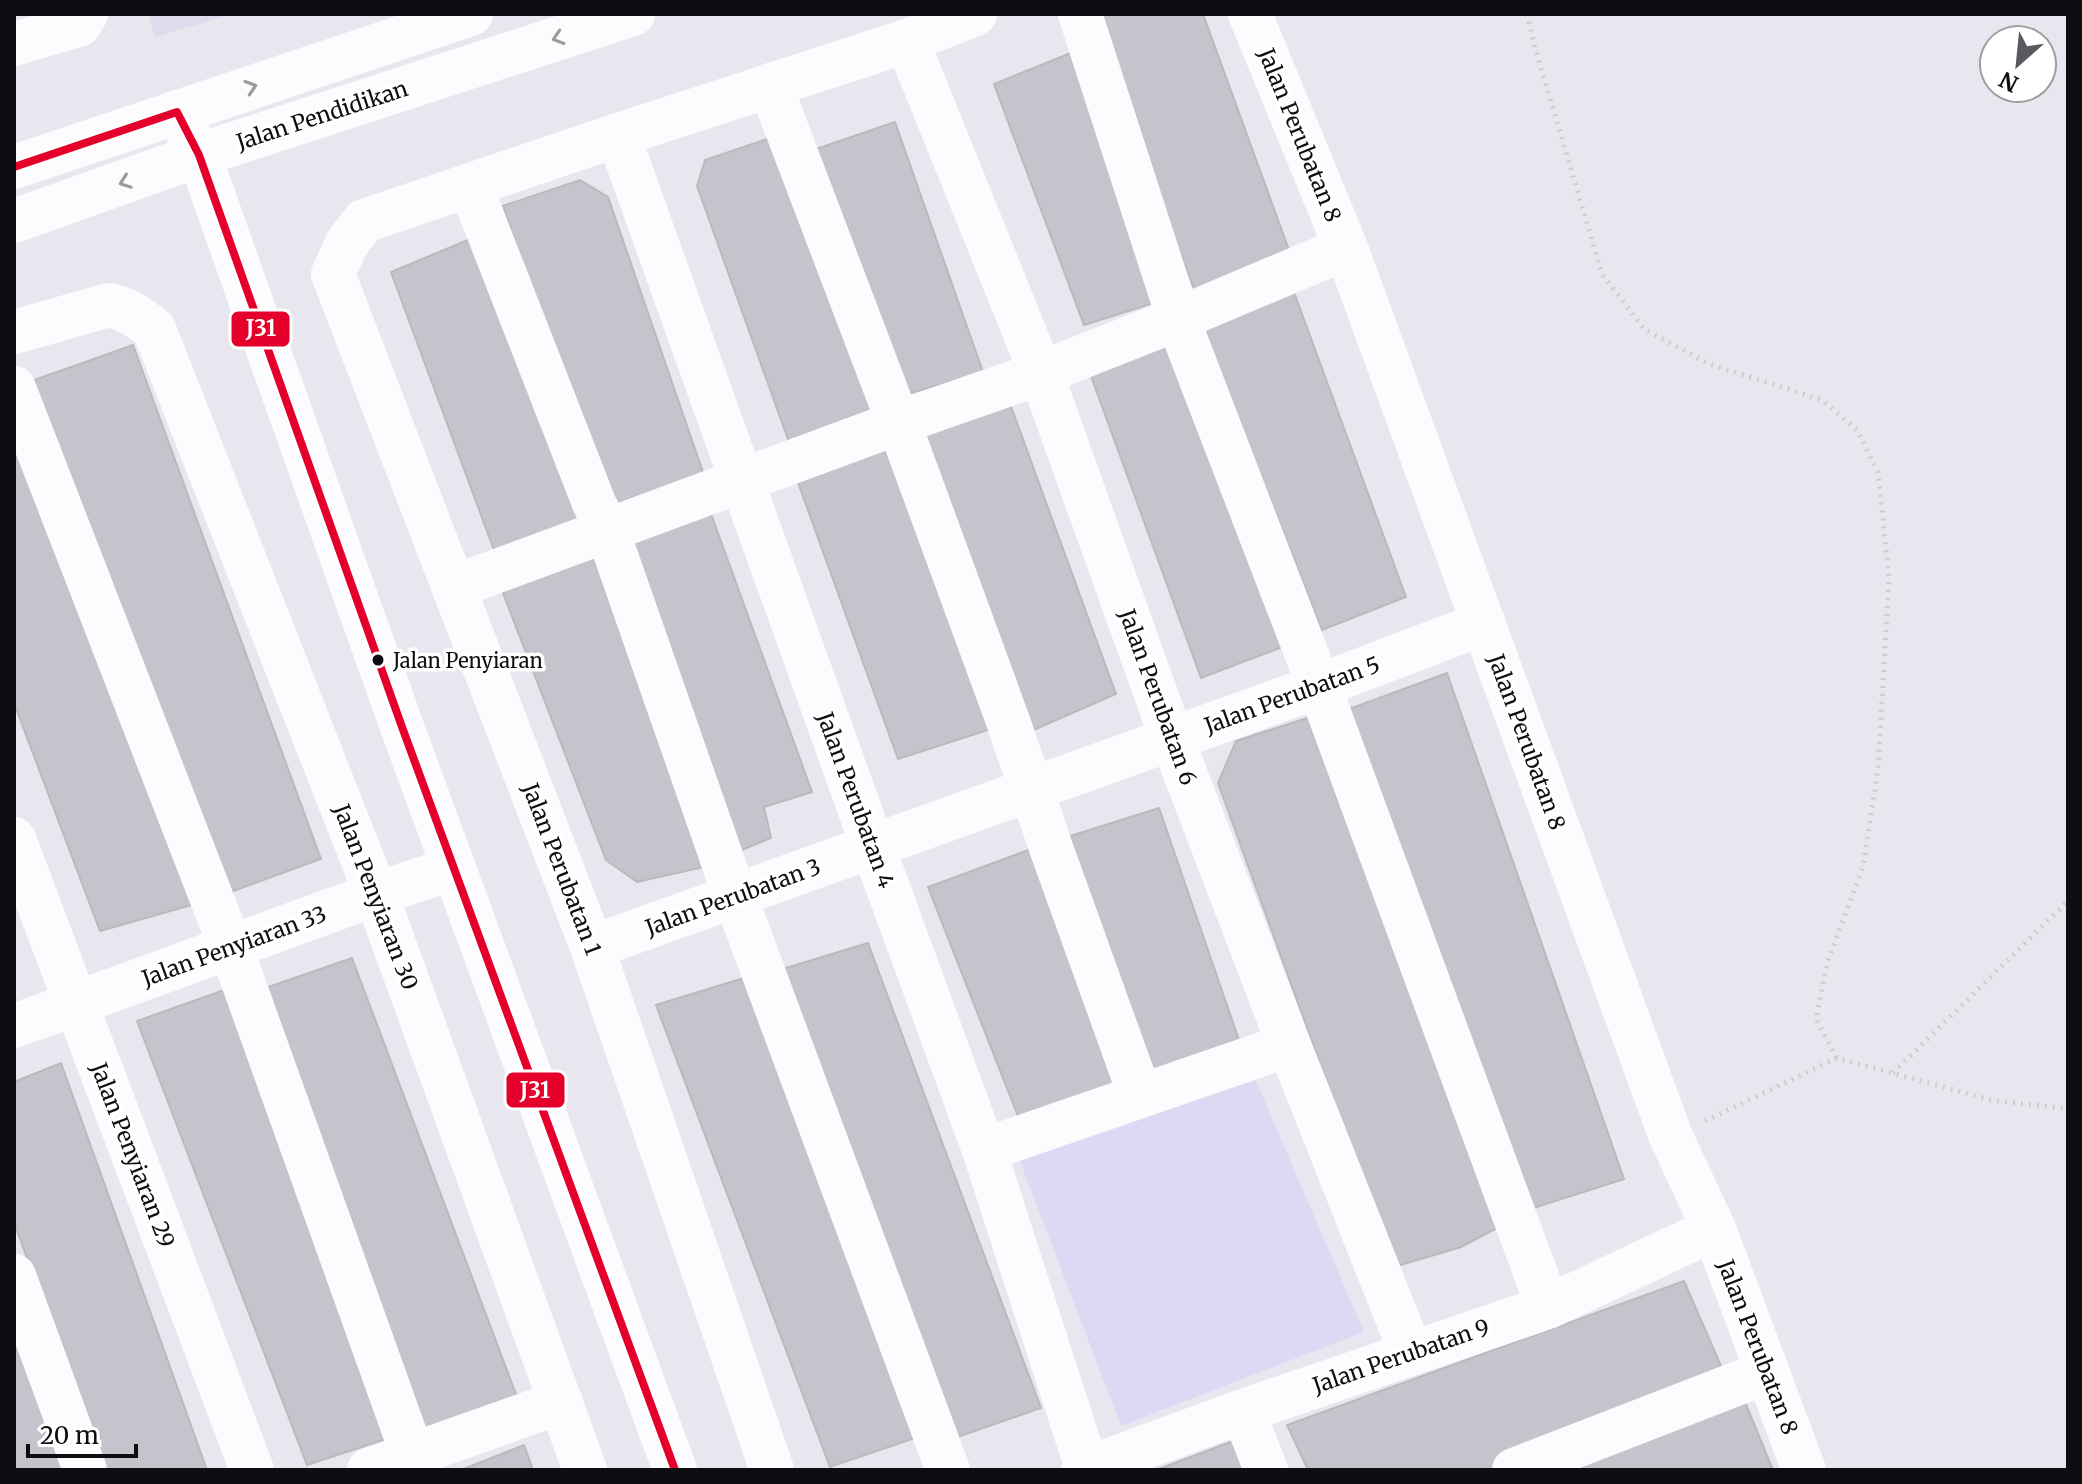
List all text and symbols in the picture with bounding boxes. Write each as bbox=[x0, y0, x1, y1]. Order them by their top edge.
north arrow bbox=[1978, 24, 2058, 104]
one-way arrow bbox=[552, 29, 566, 45]
street label: Jalan Perubatan 8 bbox=[1252, 43, 1348, 226]
text: N bbox=[1994, 65, 2023, 98]
street label: Jalan Pendidikan bbox=[232, 74, 412, 156]
one-way arrow bbox=[243, 81, 257, 97]
one-way arrow bbox=[119, 172, 133, 188]
line badge: J31 bbox=[230, 310, 291, 348]
text: J31 bbox=[245, 314, 276, 342]
street label: Jalan Perubatan 6 bbox=[1113, 604, 1203, 789]
place label: Jalan Penyiaran bbox=[392, 648, 543, 673]
street label: Jalan Perubatan 8 bbox=[1482, 649, 1572, 834]
street label: Jalan Perubatan 5 bbox=[1200, 650, 1384, 740]
marker: Jalan Penyiaran bbox=[370, 652, 386, 668]
street label: Jalan Perubatan 4 bbox=[811, 707, 901, 892]
street label: Jalan Perubatan 1 bbox=[516, 778, 608, 959]
street label: Jalan Penyiaran 30 bbox=[327, 799, 424, 994]
street label: Jalan Perubatan 3 bbox=[641, 852, 824, 942]
street label: Jalan Penyiaran 33 bbox=[137, 900, 330, 993]
street label: Jalan Penyiaran 29 bbox=[84, 1058, 181, 1251]
line badge: J31 bbox=[505, 1071, 566, 1109]
text: J31 bbox=[519, 1076, 550, 1104]
street label: Jalan Perubatan 8 bbox=[1711, 1255, 1804, 1438]
street label: Jalan Perubatan 9 bbox=[1308, 1313, 1493, 1400]
scale bar bbox=[28, 1408, 136, 1458]
text: 20 m bbox=[40, 1420, 99, 1451]

